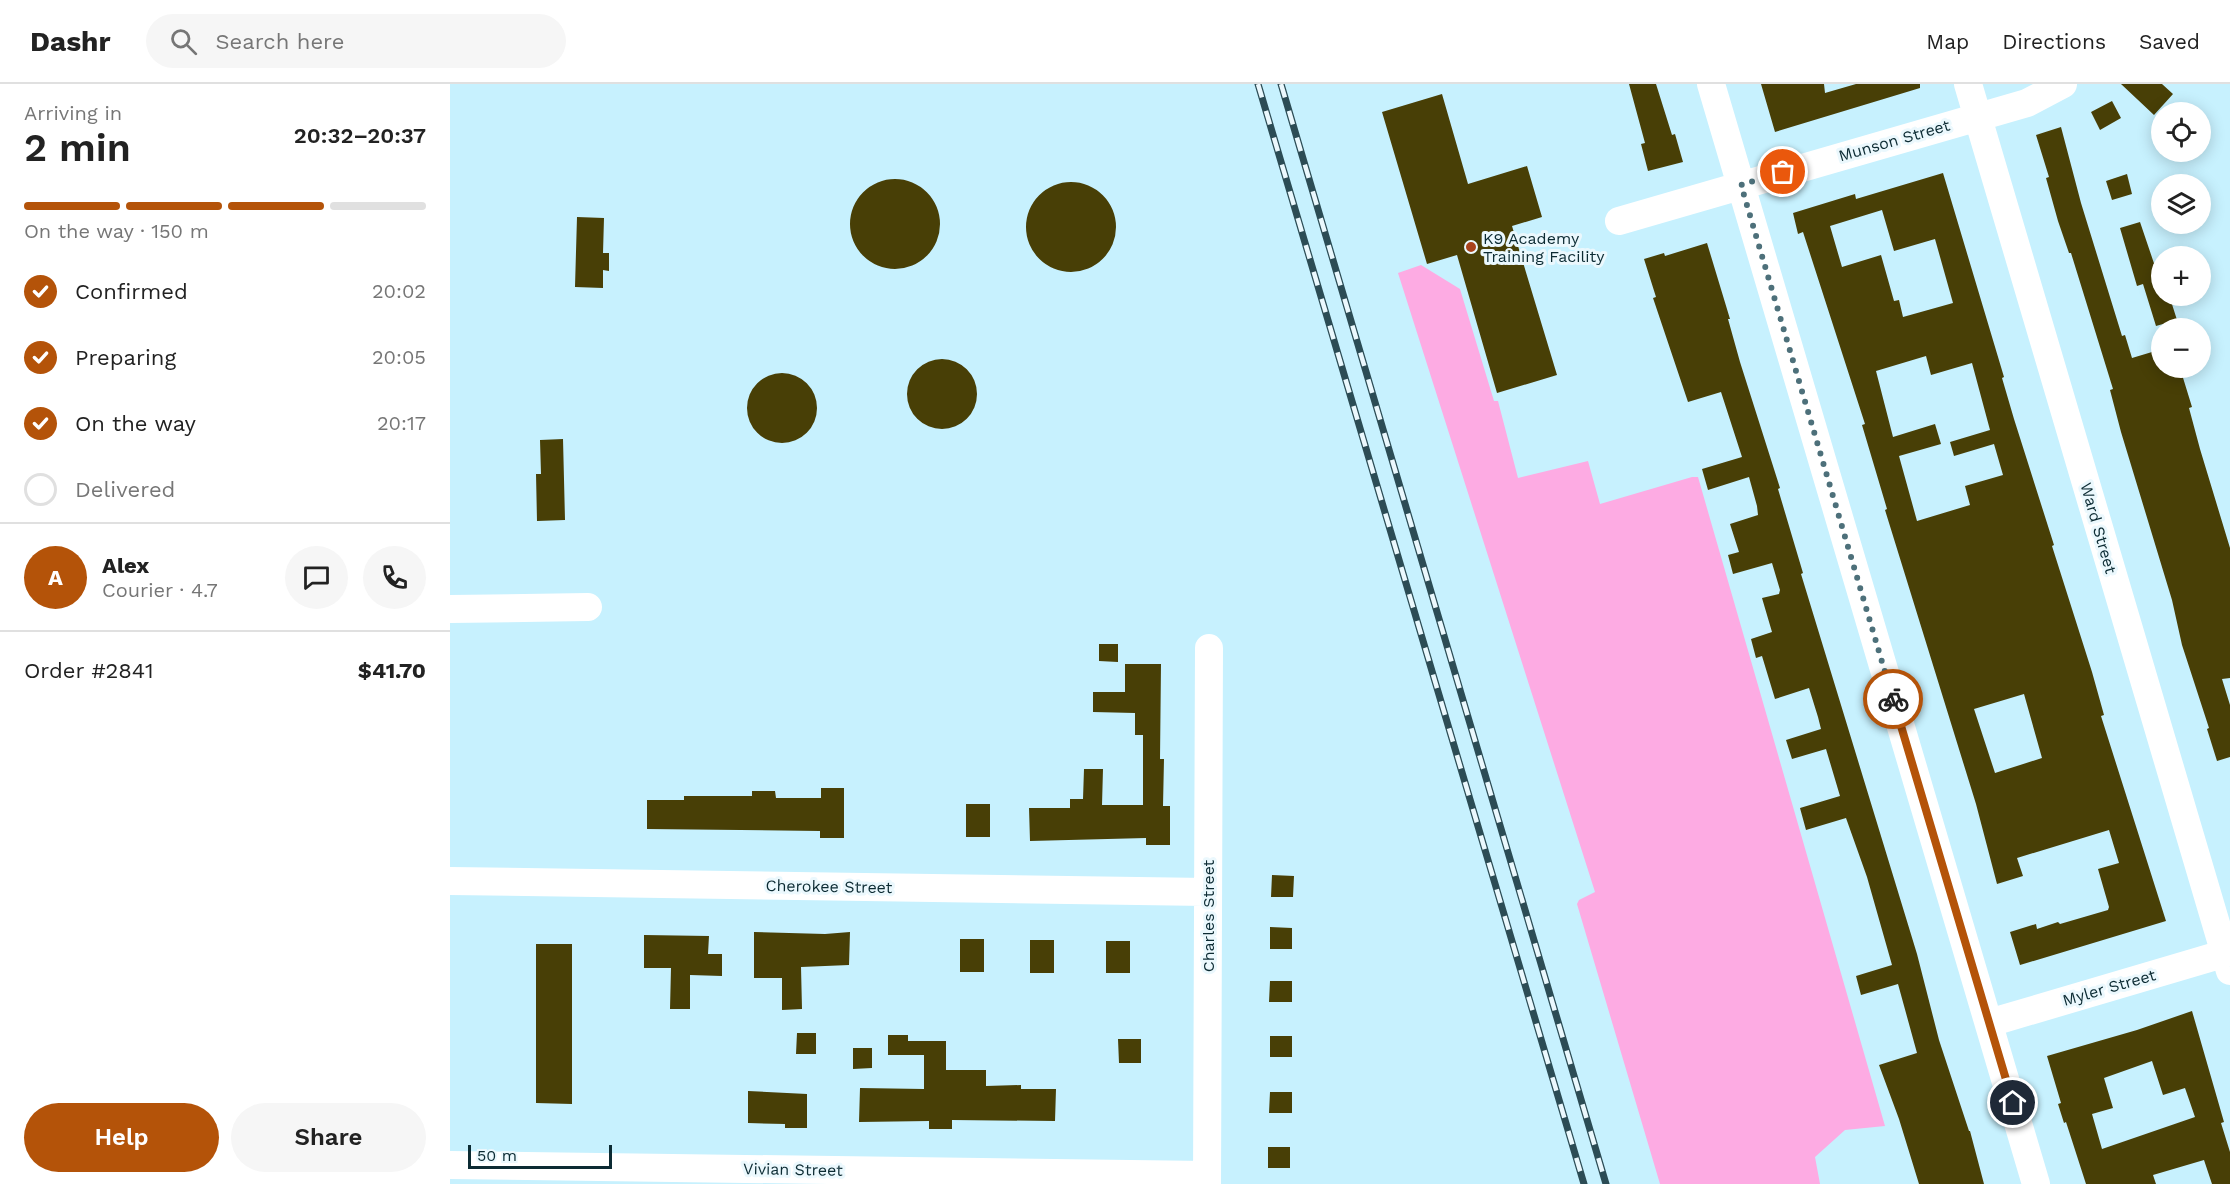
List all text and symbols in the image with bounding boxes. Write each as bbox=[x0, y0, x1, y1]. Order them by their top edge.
search box bbox=[146, 14, 566, 68]
text: Dashr bbox=[30, 25, 110, 58]
icon: search bbox=[167, 25, 200, 58]
text: Search here bbox=[215, 29, 344, 54]
text: Map bbox=[1926, 29, 1969, 54]
text: Directions bbox=[2002, 29, 2106, 54]
text: Saved bbox=[2139, 29, 2200, 54]
text: Arriving in bbox=[24, 101, 122, 125]
map controls bbox=[2151, 102, 2211, 378]
button: locate bbox=[2151, 102, 2211, 162]
street label: Munson Street bbox=[1836, 115, 1952, 165]
text: 20:32–20:37 bbox=[294, 123, 426, 148]
text: 2 min bbox=[24, 125, 131, 170]
pin bbox=[1757, 146, 1808, 197]
icon: bag bbox=[1766, 155, 1799, 188]
button: layers bbox=[2151, 174, 2211, 234]
text: On the way · 150 m bbox=[24, 219, 209, 243]
place label: K9 Academy Training Facility bbox=[1483, 229, 1605, 266]
marker: K9 Academy Training Facility bbox=[1464, 240, 1478, 254]
button: + bbox=[2151, 246, 2211, 306]
icon: check bbox=[24, 275, 57, 308]
text: Confirmed bbox=[75, 279, 188, 304]
text: 20:02 bbox=[372, 279, 426, 303]
button: − bbox=[2151, 318, 2211, 378]
icon: check bbox=[24, 341, 57, 374]
text: Preparing bbox=[75, 345, 176, 370]
text: 20:05 bbox=[372, 345, 426, 369]
icon: check bbox=[24, 407, 57, 440]
text: On the way bbox=[75, 411, 196, 436]
text: 20:17 bbox=[377, 411, 426, 435]
text: Delivered bbox=[75, 477, 175, 502]
street label: Ward Street bbox=[2076, 480, 2121, 576]
button: chat bbox=[285, 546, 348, 609]
button: phone bbox=[363, 546, 426, 609]
text: Alex bbox=[102, 553, 149, 578]
text: A bbox=[48, 565, 63, 590]
text: Courier · 4.7 bbox=[102, 578, 218, 602]
text: Order #2841 bbox=[24, 658, 154, 683]
text: $41.70 bbox=[358, 658, 426, 683]
courier bbox=[1863, 669, 1923, 729]
icon: bike bbox=[1877, 683, 1910, 716]
street label: Charles Street bbox=[1199, 859, 1218, 972]
street label: Cherokee Street bbox=[765, 876, 893, 897]
street label: Myler Street bbox=[2060, 965, 2158, 1010]
pin bbox=[1987, 1077, 2038, 1128]
icon: home bbox=[1996, 1086, 2029, 1119]
button: Help bbox=[24, 1103, 219, 1172]
button: Share bbox=[231, 1103, 426, 1172]
scale bar bbox=[468, 1142, 612, 1170]
text: 50 m bbox=[477, 1146, 517, 1165]
street label: Vivian Street bbox=[743, 1159, 843, 1180]

